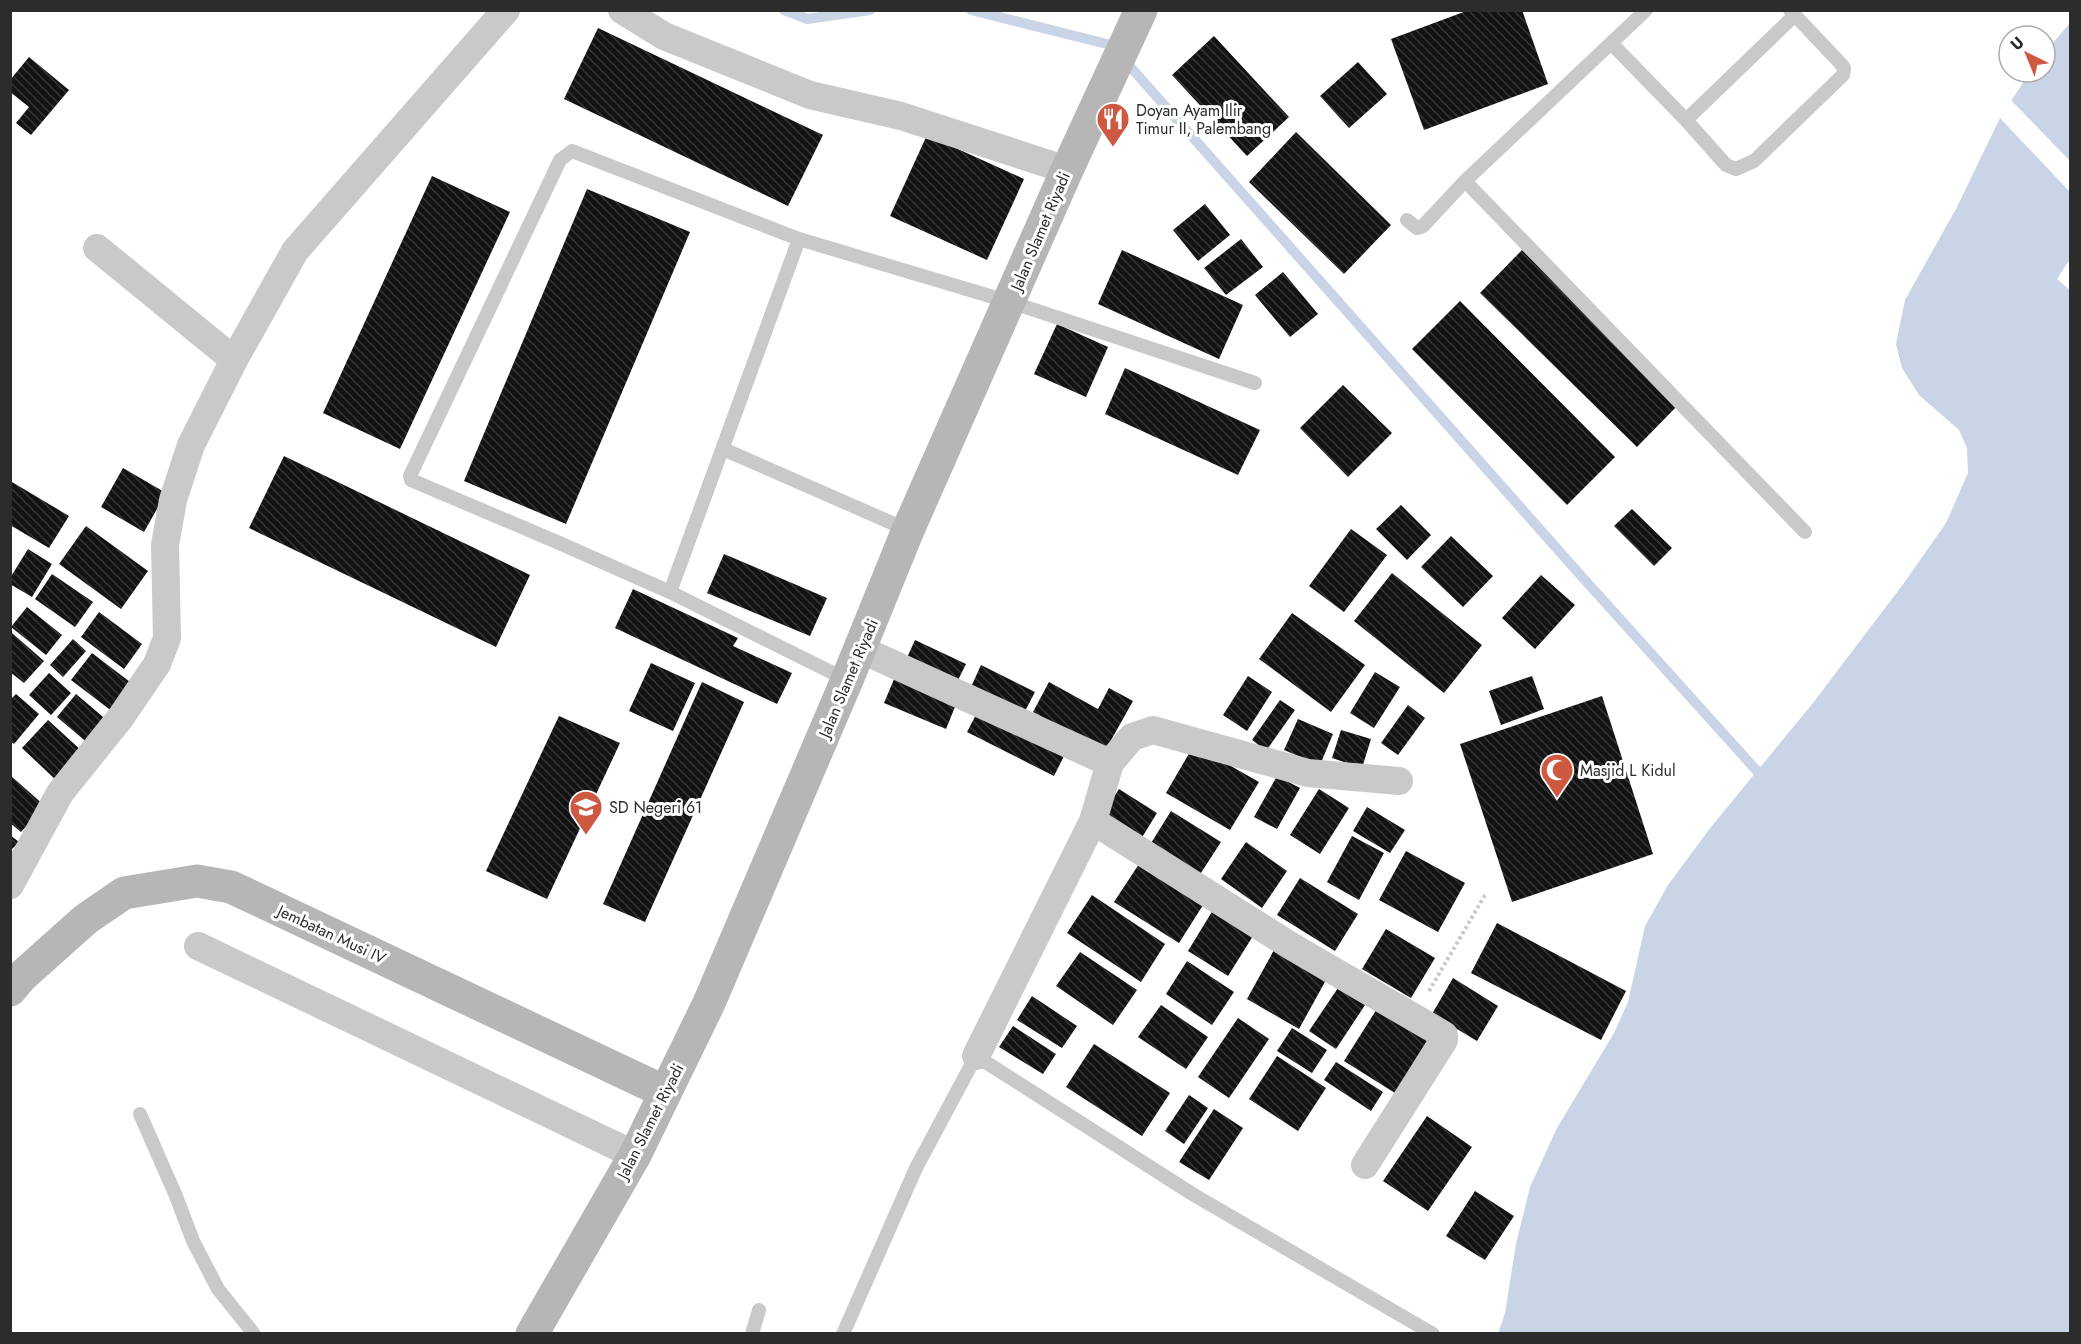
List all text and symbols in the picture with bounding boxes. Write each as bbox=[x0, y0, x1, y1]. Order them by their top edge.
north arrow bbox=[1997, 24, 2057, 84]
text: U bbox=[2005, 31, 2029, 56]
place label: Doyan Ayam Ilir Timur II, Palembang bbox=[1136, 99, 1271, 140]
restaurant icon: Doyan Ayam Ilir Timur II, Palembang bbox=[1095, 101, 1131, 148]
street label: Jalan Slamet Riyadi bbox=[1004, 168, 1076, 296]
street label: Jalan Slamet Riyadi bbox=[812, 615, 884, 743]
mosque icon: Masjid L Kidul bbox=[1539, 752, 1575, 799]
place label: Masjid L Kidul bbox=[1580, 759, 1676, 782]
school or university icon: SD Negeri 61 bbox=[568, 789, 604, 836]
place label: SD Negeri 61 bbox=[609, 796, 702, 819]
street label: Jembatan Musi IV bbox=[272, 898, 390, 970]
street label: Jalan Slamet Riyadi bbox=[611, 1060, 689, 1185]

